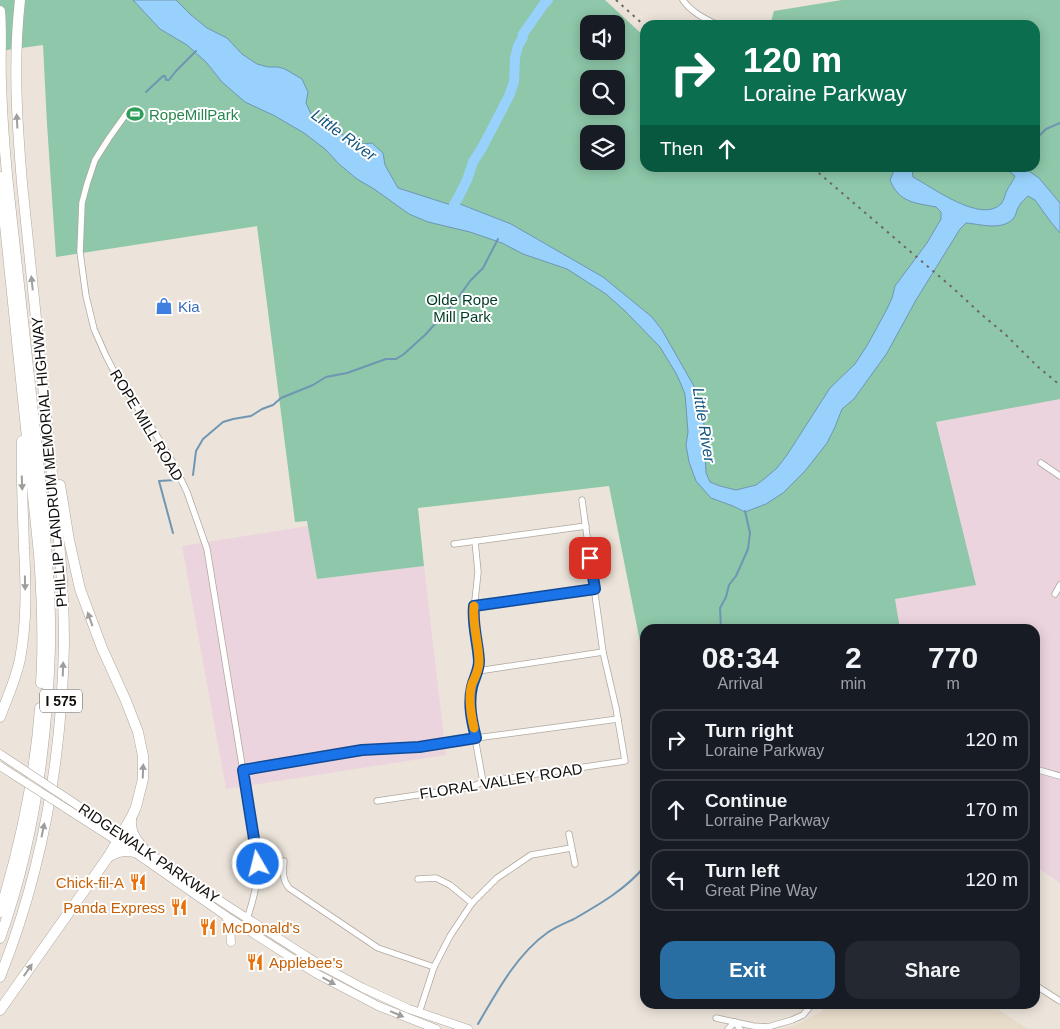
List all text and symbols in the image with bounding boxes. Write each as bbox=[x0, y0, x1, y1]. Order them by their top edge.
map controls bbox=[580, 15, 625, 170]
button: sound bbox=[580, 15, 625, 60]
icon: right bbox=[660, 40, 725, 105]
text: 120 m bbox=[743, 40, 842, 79]
button: search bbox=[580, 70, 625, 115]
text: Loraine Parkway bbox=[743, 81, 907, 106]
sports icon: RopeMillPark bbox=[125, 104, 145, 124]
place label: RopeMillPark bbox=[149, 106, 239, 123]
water label: Little River bbox=[308, 106, 380, 164]
one-way arrow bbox=[12, 113, 20, 129]
button: layers bbox=[580, 125, 625, 170]
icon: ahead bbox=[713, 135, 741, 163]
text: Then bbox=[660, 138, 703, 159]
one-way arrow bbox=[28, 274, 36, 290]
park label: Olde Rope Mill Park bbox=[426, 291, 498, 325]
shop icon: Kia bbox=[154, 296, 174, 316]
place label: Kia bbox=[178, 298, 200, 315]
street label: PHILLIP LANDRUM MEMORIAL HIGHWAY bbox=[28, 316, 70, 608]
street label: ROPE MILL ROAD bbox=[107, 366, 187, 484]
water label: Little River bbox=[690, 386, 718, 464]
one-way arrow bbox=[18, 476, 26, 492]
pin bbox=[569, 537, 611, 579]
icon: arrive bbox=[576, 544, 604, 572]
one-way arrow bbox=[21, 576, 29, 592]
one-way arrow bbox=[86, 611, 94, 626]
text: 08:34 bbox=[702, 641, 779, 674]
text: 2 bbox=[845, 641, 862, 674]
text: 770 bbox=[928, 641, 978, 674]
one-way arrow bbox=[59, 660, 67, 676]
text: Arrival bbox=[718, 675, 763, 692]
text: min bbox=[840, 675, 866, 692]
text: m bbox=[946, 675, 960, 692]
road number: I 575 bbox=[40, 689, 82, 712]
text: Turn right bbox=[705, 720, 793, 741]
icon: right bbox=[662, 726, 690, 754]
text: 120 m bbox=[965, 729, 1018, 750]
text: Loraine Parkway bbox=[705, 742, 824, 759]
street label: FLORAL VALLEY ROAD bbox=[418, 760, 584, 802]
one-way arrow bbox=[139, 763, 147, 779]
text: Continue bbox=[705, 790, 787, 811]
icon: ahead bbox=[662, 796, 690, 824]
text: 170 m bbox=[965, 799, 1018, 820]
street label: RIDGEWALK PARKWAY bbox=[75, 800, 223, 906]
text: Lorraine Parkway bbox=[705, 812, 830, 829]
one-way arrow bbox=[40, 821, 48, 837]
position arrow bbox=[231, 837, 283, 889]
text: Turn left bbox=[705, 860, 780, 881]
icon: left bbox=[662, 866, 690, 894]
text: 120 m bbox=[965, 869, 1018, 890]
restaurant icon: Chick-fil-A bbox=[128, 872, 148, 892]
place label: Chick-fil-A bbox=[56, 874, 124, 891]
text: Great Pine Way bbox=[705, 882, 817, 899]
restaurant icon: Panda Express bbox=[169, 897, 189, 917]
place label: Panda Express bbox=[63, 899, 165, 916]
restaurant icon: McDonald's bbox=[198, 917, 218, 937]
place label: McDonald's bbox=[222, 919, 300, 936]
button: Exit bbox=[660, 941, 835, 999]
button: Share bbox=[845, 941, 1020, 999]
restaurant icon: Applebee's bbox=[245, 952, 265, 972]
place label: Applebee's bbox=[269, 954, 343, 971]
one-way arrow bbox=[23, 963, 33, 977]
one-way arrow bbox=[322, 977, 337, 985]
one-way arrow bbox=[390, 1011, 404, 1019]

